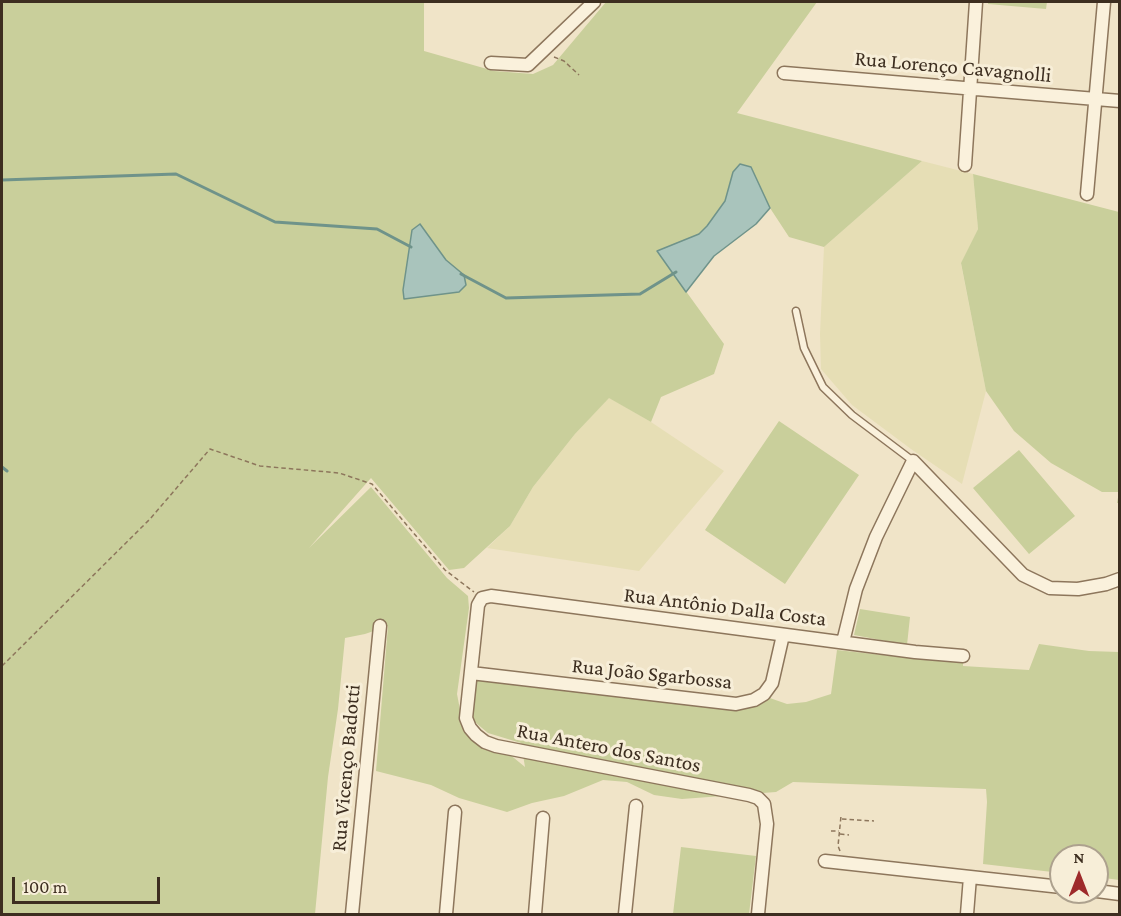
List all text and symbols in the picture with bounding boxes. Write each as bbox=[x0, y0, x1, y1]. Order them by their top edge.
street label: Rua Lorenço Cavagnolli bbox=[854, 46, 1052, 88]
street label: Rua Antônio Dalla Costa bbox=[622, 582, 828, 632]
street label: Rua João Sgarbossa bbox=[570, 653, 734, 695]
street label: Rua Vicenço Badotti bbox=[326, 683, 366, 853]
street label: Rua Antero dos Santos bbox=[515, 718, 703, 778]
north arrow bbox=[1049, 844, 1109, 904]
text: N bbox=[1074, 849, 1084, 866]
scale bar bbox=[15, 865, 164, 903]
text: 100 m bbox=[23, 877, 67, 897]

